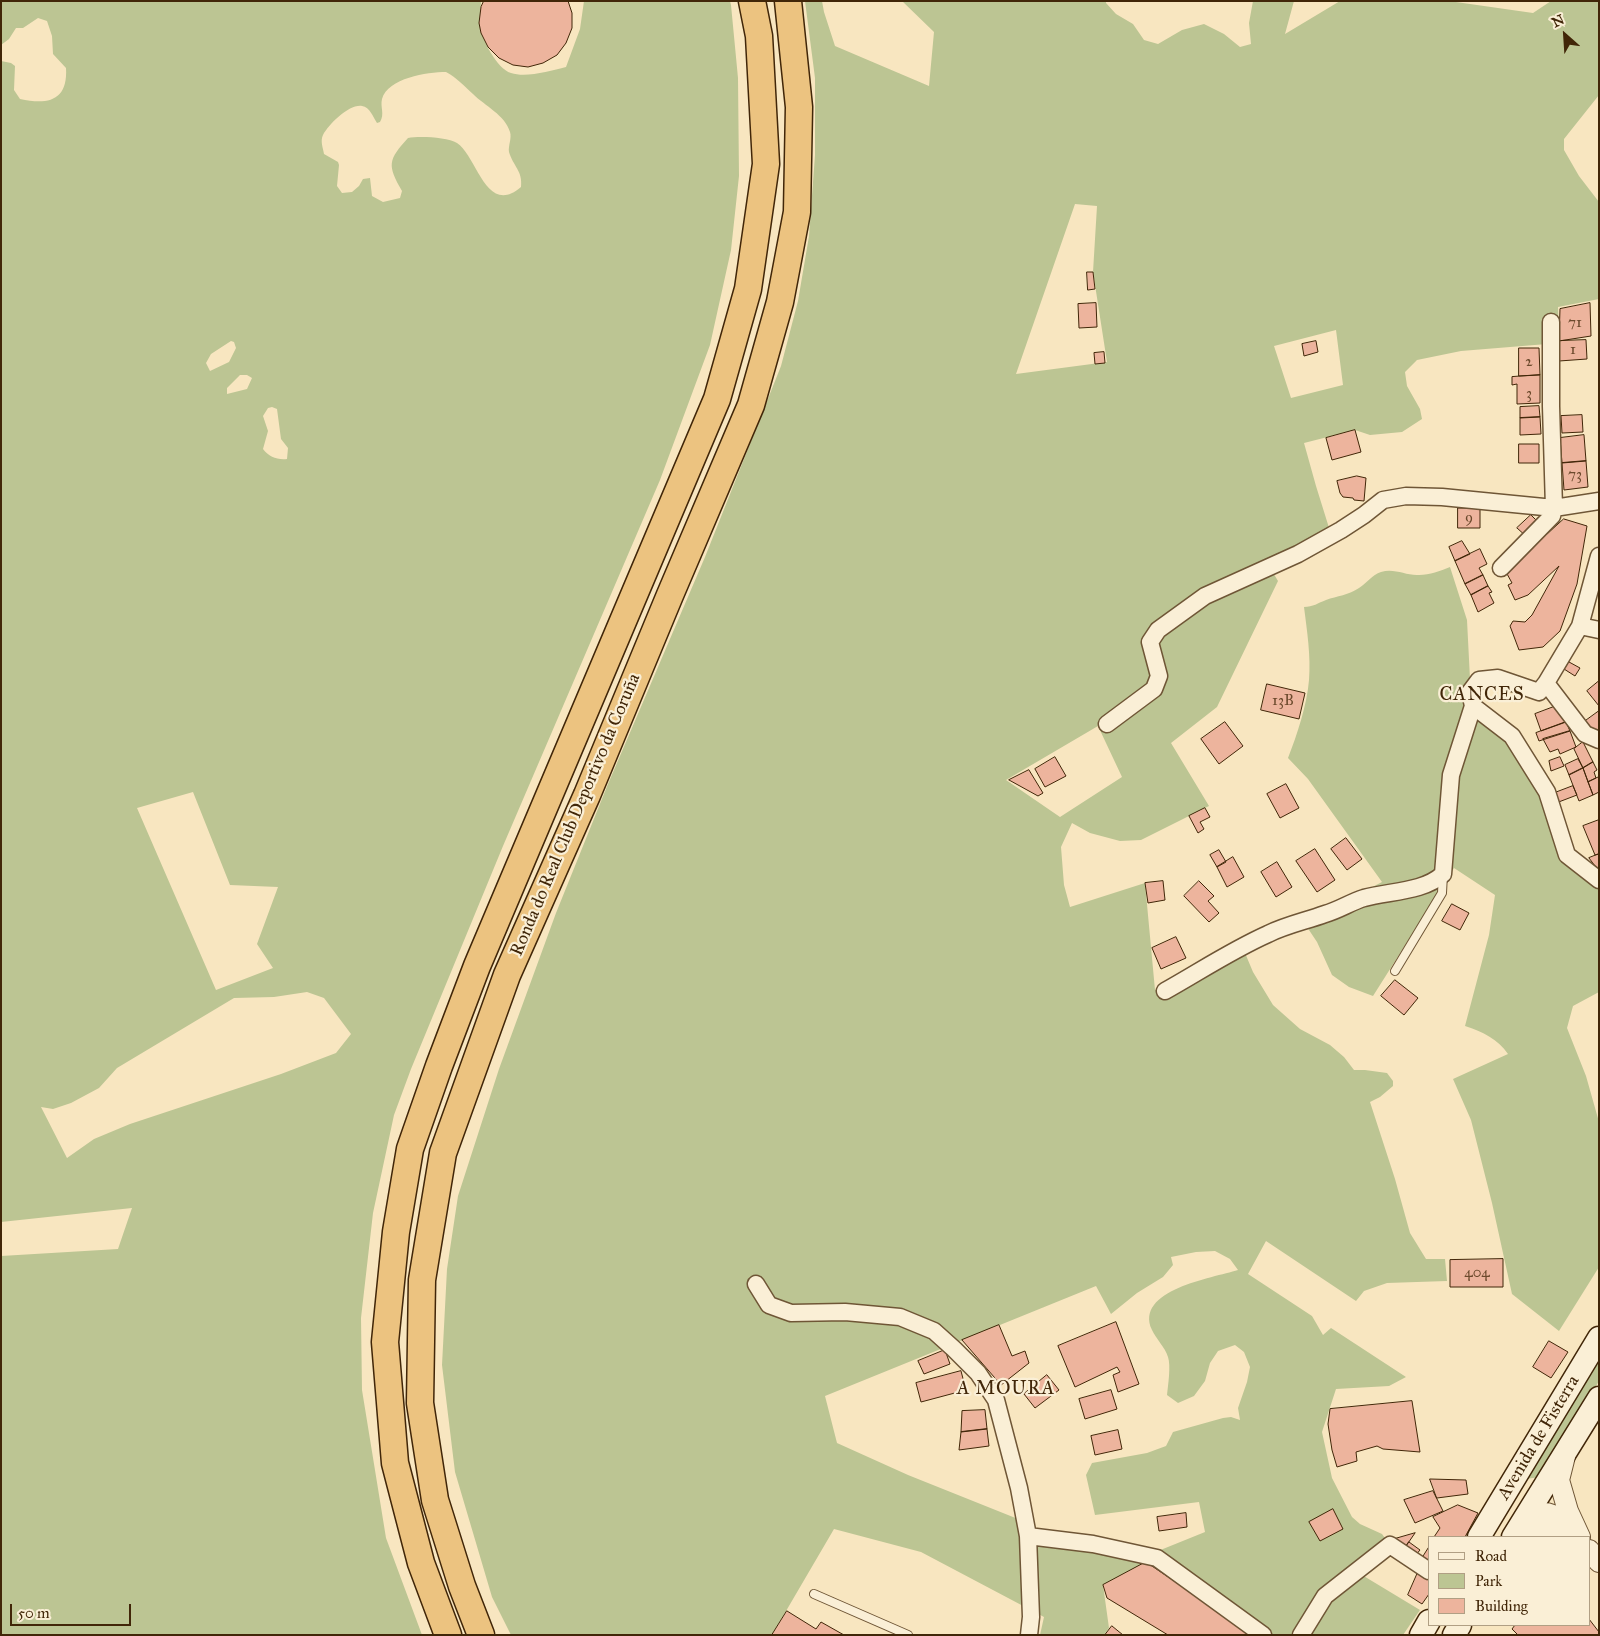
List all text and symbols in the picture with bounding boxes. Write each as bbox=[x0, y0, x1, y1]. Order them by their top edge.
north arrow bbox=[1540, 10, 1590, 60]
text: N bbox=[1549, 11, 1567, 31]
house number: 71 bbox=[1568, 314, 1582, 332]
house number: 1 bbox=[1570, 341, 1576, 359]
house number: 2 bbox=[1525, 353, 1533, 371]
house number: 3 bbox=[1526, 385, 1532, 403]
house number: 73 bbox=[1568, 466, 1582, 484]
house number: 9 bbox=[1465, 509, 1473, 527]
street label: Ronda do Real Club Deportivo da Coruña bbox=[507, 671, 645, 959]
district label: CANCES bbox=[1439, 684, 1525, 706]
house number: 13B bbox=[1272, 692, 1294, 710]
house number: 404 bbox=[1464, 1264, 1490, 1282]
street label: Avenida de Fisterra bbox=[1493, 1372, 1585, 1504]
district label: A MOURA bbox=[956, 1378, 1056, 1400]
legend bbox=[1428, 1536, 1590, 1626]
text: Road bbox=[1475, 1547, 1507, 1565]
text: Park bbox=[1475, 1572, 1502, 1590]
scale bar bbox=[12, 1594, 134, 1626]
text: Building bbox=[1475, 1597, 1528, 1615]
text: 50 m bbox=[18, 1604, 50, 1622]

